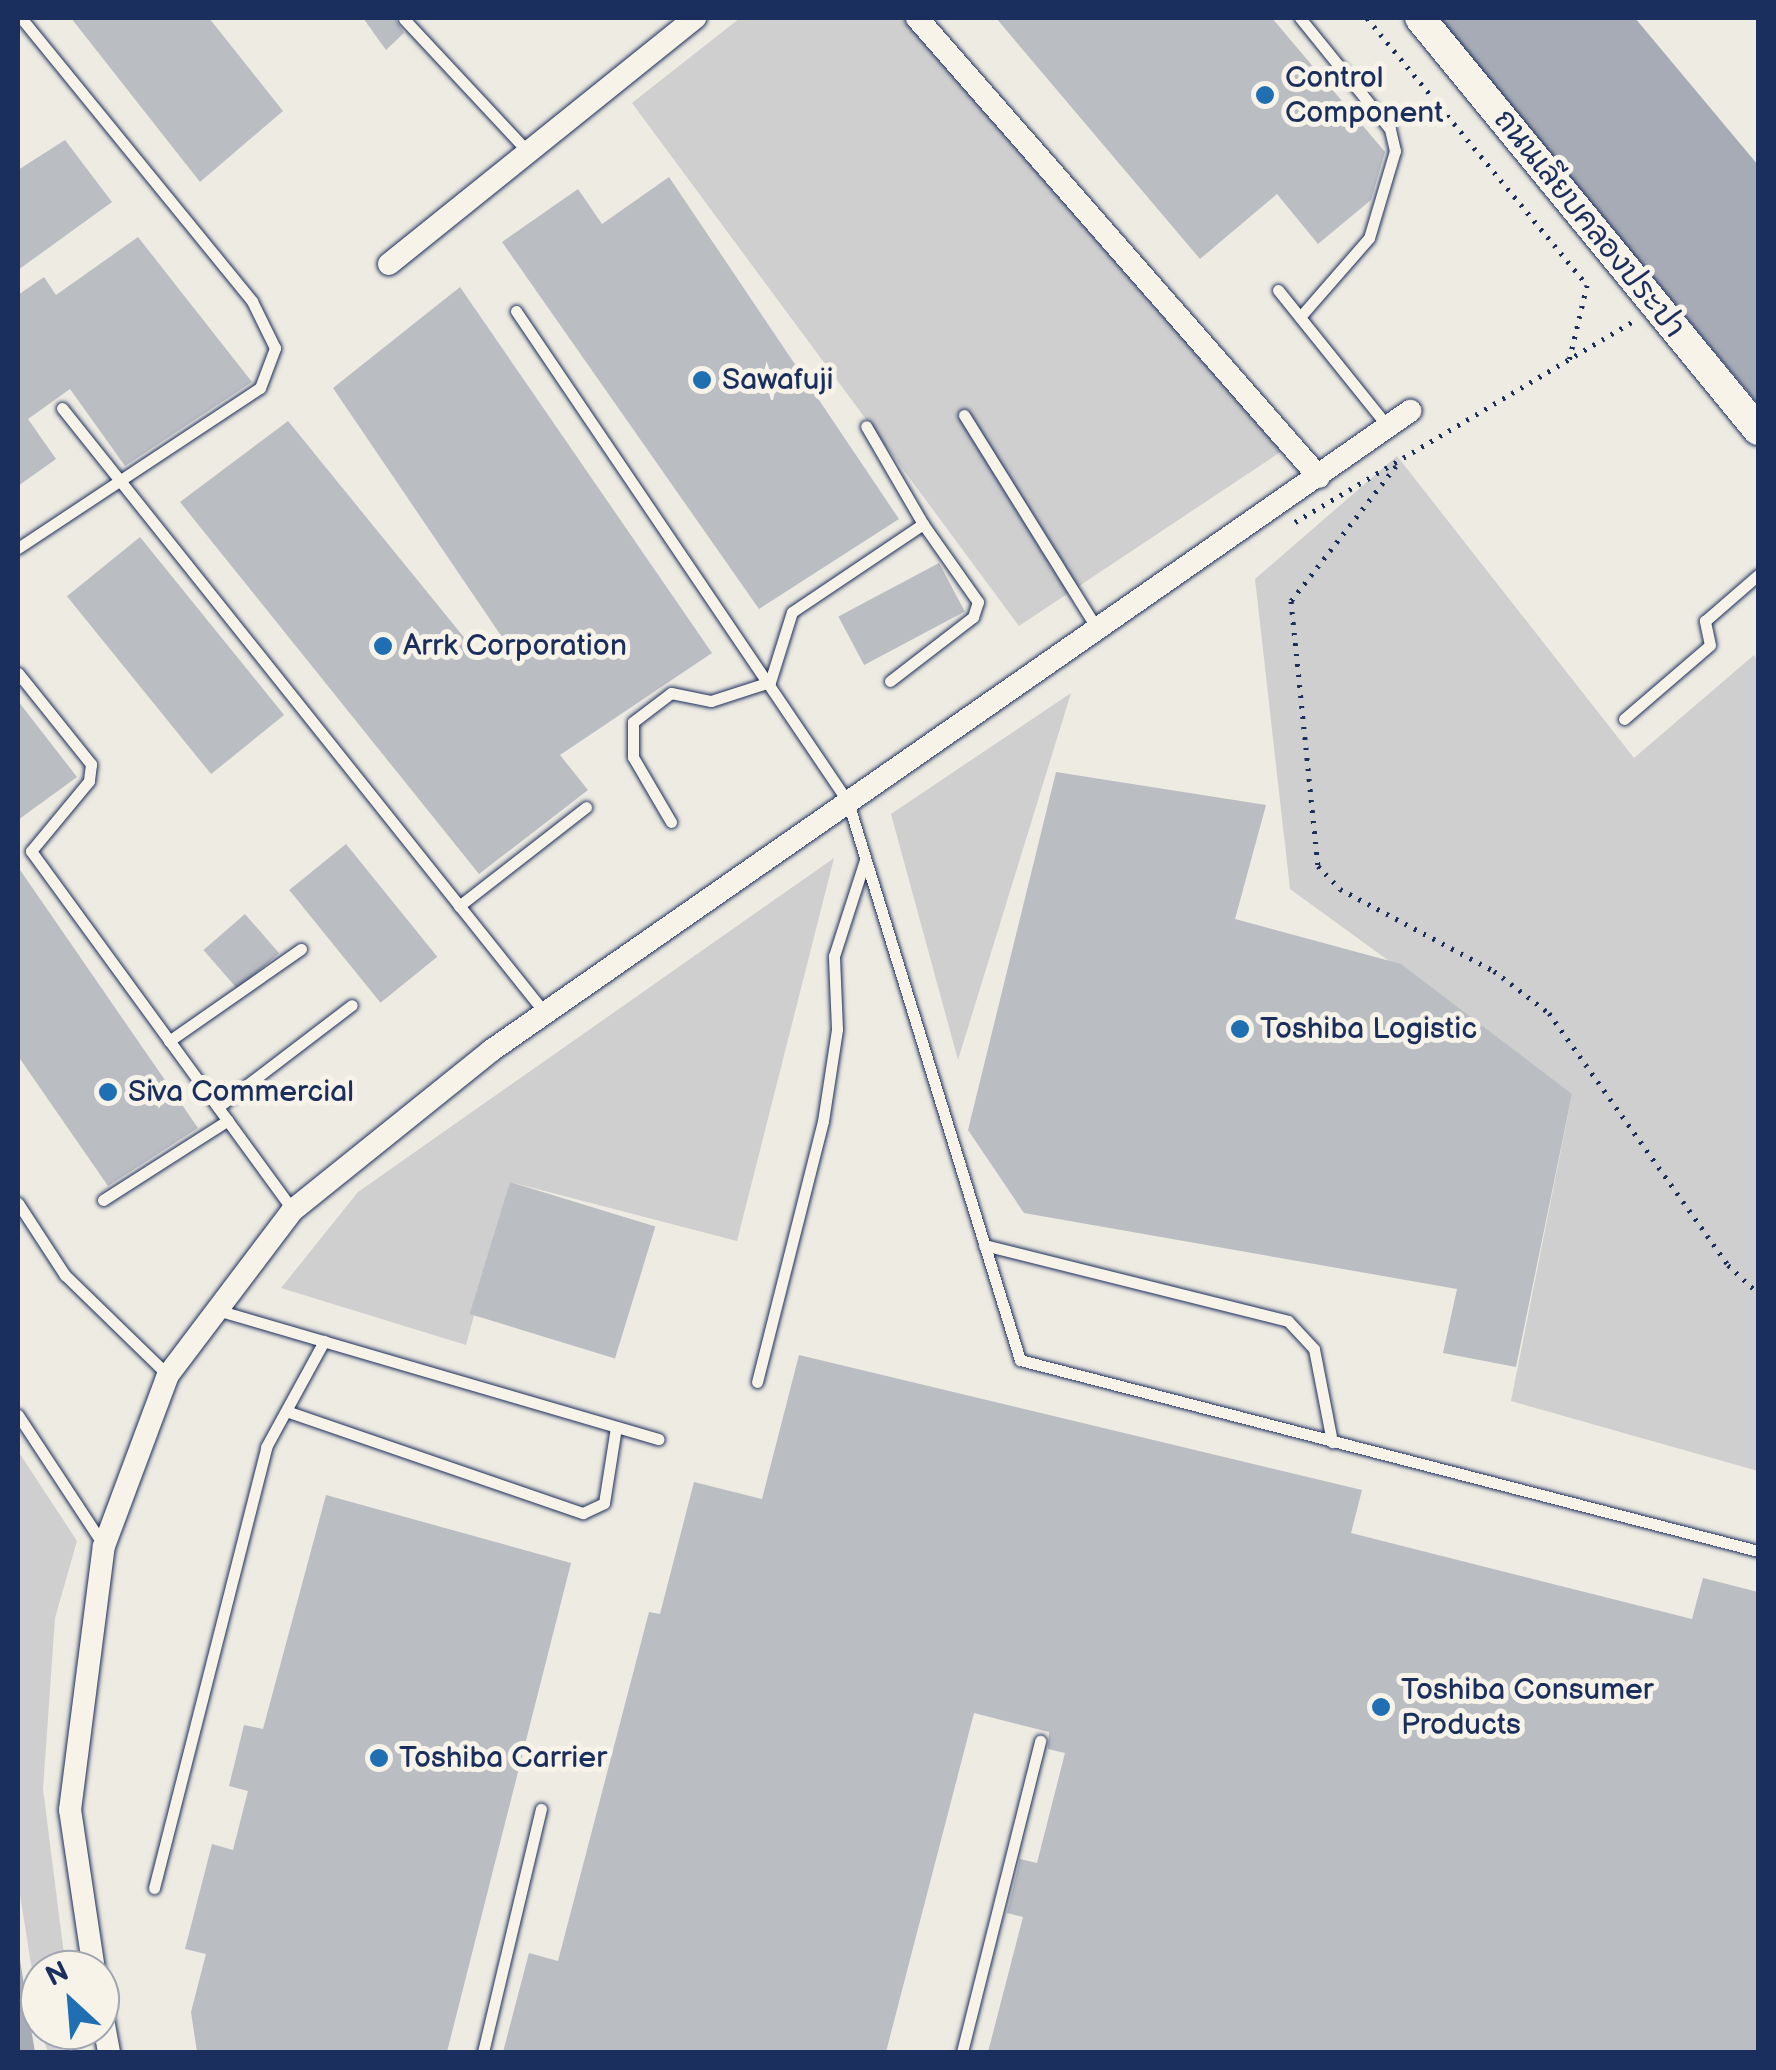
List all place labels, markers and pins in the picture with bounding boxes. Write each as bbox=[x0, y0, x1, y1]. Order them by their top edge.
place label: Control Component bbox=[1285, 60, 1443, 130]
marker: Control Component bbox=[1254, 84, 1276, 106]
place label: Sawafuji bbox=[722, 362, 834, 398]
marker: Sawafuji bbox=[691, 369, 713, 391]
place label: Arrk Corporation bbox=[403, 628, 627, 664]
marker: Arrk Corporation bbox=[372, 635, 394, 657]
place label: Toshiba Logistic bbox=[1260, 1011, 1477, 1047]
marker: Toshiba Logistic bbox=[1229, 1018, 1251, 1040]
place label: Siva Commercial bbox=[128, 1074, 354, 1110]
marker: Siva Commercial bbox=[97, 1081, 119, 1103]
place label: Toshiba Consumer Products bbox=[1401, 1672, 1654, 1742]
marker: Toshiba Consumer Products bbox=[1370, 1696, 1392, 1718]
place label: Toshiba Carrier bbox=[399, 1740, 607, 1776]
marker: Toshiba Carrier bbox=[368, 1747, 390, 1769]

